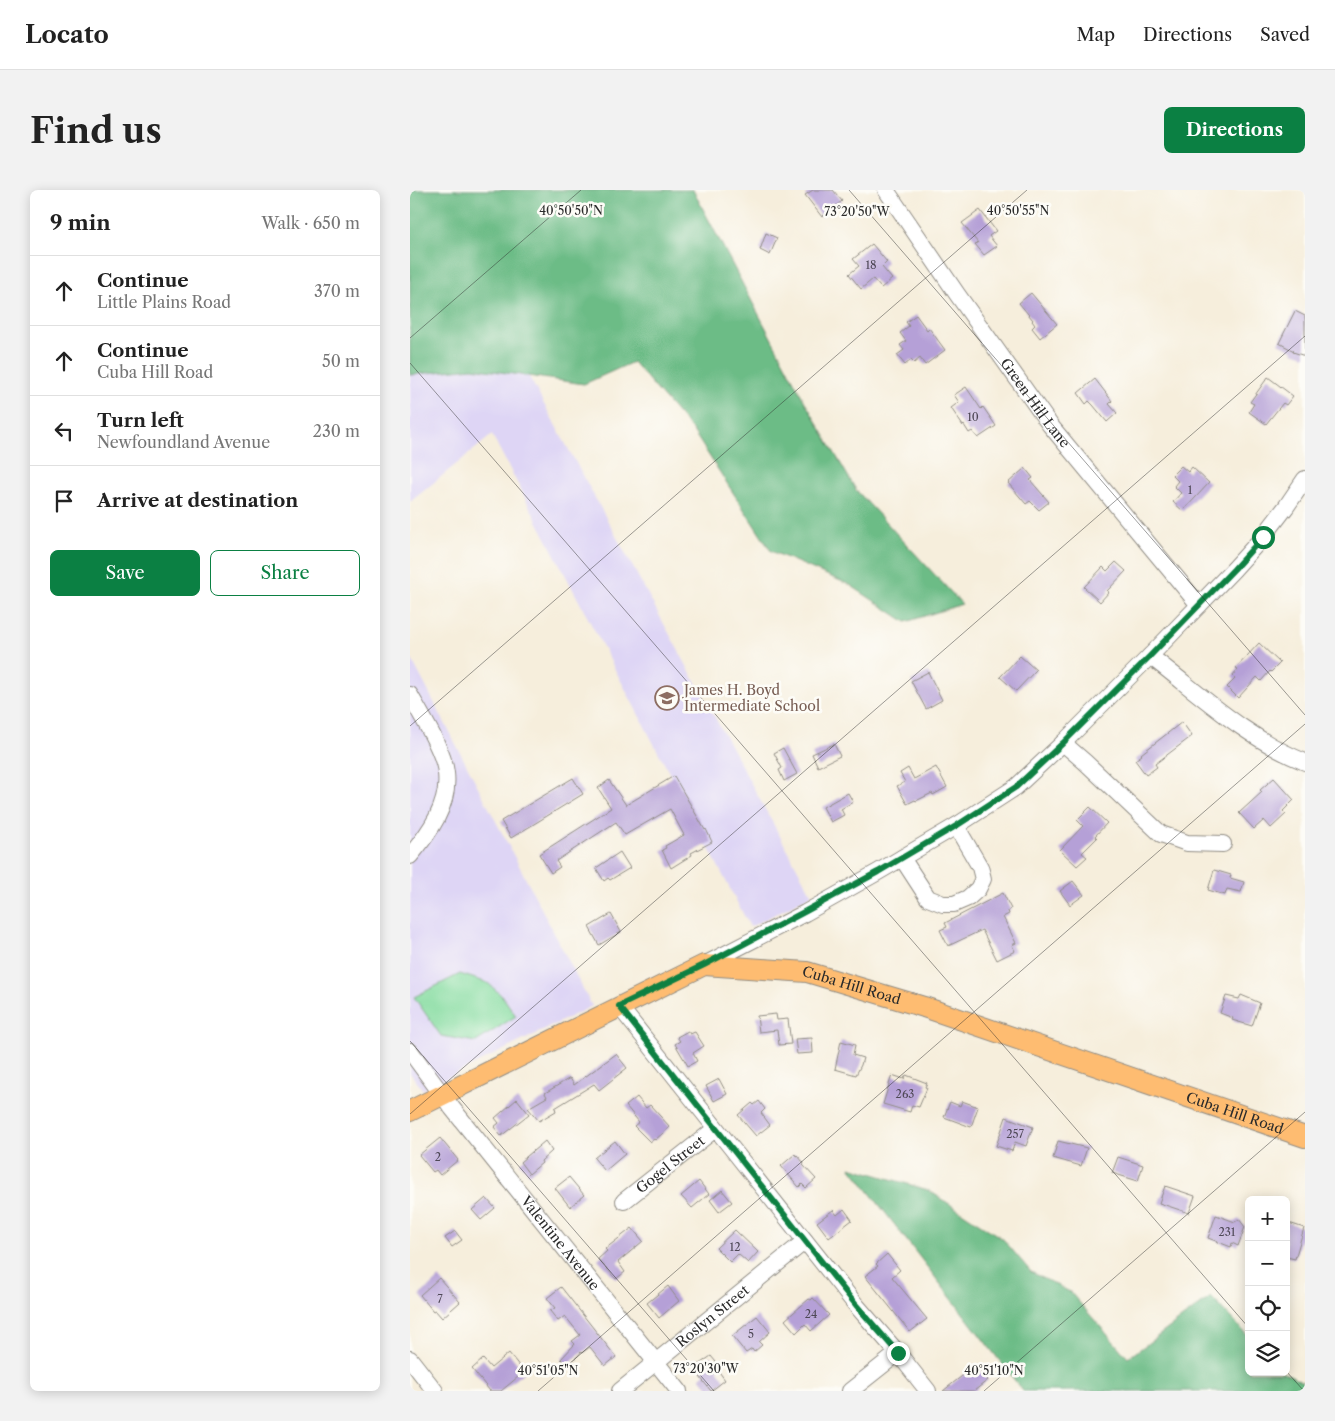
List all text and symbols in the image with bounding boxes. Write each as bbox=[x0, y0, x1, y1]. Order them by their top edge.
text: Locato bbox=[25, 20, 109, 49]
text: Map bbox=[1076, 24, 1115, 46]
text: Directions bbox=[1143, 24, 1232, 46]
text: Saved bbox=[1260, 24, 1310, 46]
button: Directions bbox=[1164, 107, 1305, 153]
text: Find us bbox=[30, 109, 162, 152]
text: 40°50'50"N bbox=[539, 203, 603, 218]
text: 40°50'55"N bbox=[987, 203, 1049, 218]
text: 73°20'50"W bbox=[824, 204, 890, 219]
text: 9 min bbox=[50, 210, 111, 235]
text: Walk · 650 m bbox=[261, 213, 360, 233]
house number: 18 bbox=[865, 258, 877, 272]
text: Continue bbox=[97, 269, 189, 292]
icon: ahead bbox=[50, 277, 78, 305]
text: 370 m bbox=[314, 281, 360, 301]
text: Little Plains Road bbox=[97, 292, 231, 312]
text: Continue bbox=[97, 339, 189, 362]
icon: ahead bbox=[50, 347, 78, 375]
text: 50 m bbox=[322, 351, 360, 371]
street label: Green Hill Lane bbox=[996, 355, 1074, 451]
text: Cuba Hill Road bbox=[97, 362, 213, 382]
text: Turn left bbox=[97, 409, 184, 432]
house number: 10 bbox=[967, 410, 979, 424]
icon: left bbox=[50, 417, 78, 445]
text: 230 m bbox=[313, 421, 360, 441]
text: Newfoundland Avenue bbox=[97, 432, 270, 452]
house number: 1 bbox=[1188, 483, 1193, 497]
icon: arrive bbox=[50, 487, 78, 515]
text: Arrive at destination bbox=[97, 489, 298, 512]
route start bbox=[1252, 526, 1275, 549]
button: Save bbox=[50, 550, 200, 596]
button: Share bbox=[210, 550, 360, 596]
place label: James H. Boyd Intermediate School bbox=[682, 681, 820, 715]
school or university icon: James H. Boyd Intermediate School bbox=[654, 685, 680, 711]
street label: Cuba Hill Road bbox=[800, 962, 903, 1009]
house number: 263 bbox=[896, 1087, 914, 1101]
street label: Cuba Hill Road bbox=[1184, 1088, 1286, 1138]
house number: 257 bbox=[1006, 1127, 1024, 1141]
street label: Gogel Street bbox=[632, 1132, 708, 1197]
house number: 2 bbox=[435, 1150, 441, 1164]
street label: Valentine Avenue bbox=[516, 1192, 604, 1294]
map controls bbox=[1245, 1196, 1290, 1376]
button: + bbox=[1245, 1196, 1290, 1241]
house number: 231 bbox=[1218, 1225, 1236, 1239]
house number: 12 bbox=[730, 1240, 740, 1254]
button: − bbox=[1245, 1241, 1290, 1286]
street label: Roslyn Street bbox=[672, 1281, 753, 1351]
button: locate bbox=[1245, 1286, 1290, 1331]
house number: 7 bbox=[437, 1292, 443, 1306]
house number: 24 bbox=[805, 1307, 817, 1321]
house number: 5 bbox=[748, 1327, 754, 1341]
button: layers bbox=[1245, 1331, 1290, 1376]
route end bbox=[887, 1342, 910, 1365]
text: 73°20'30"W bbox=[673, 1361, 740, 1376]
text: 40°51'05"N bbox=[517, 1363, 579, 1378]
text: 40°51'10"N bbox=[964, 1363, 1024, 1378]

